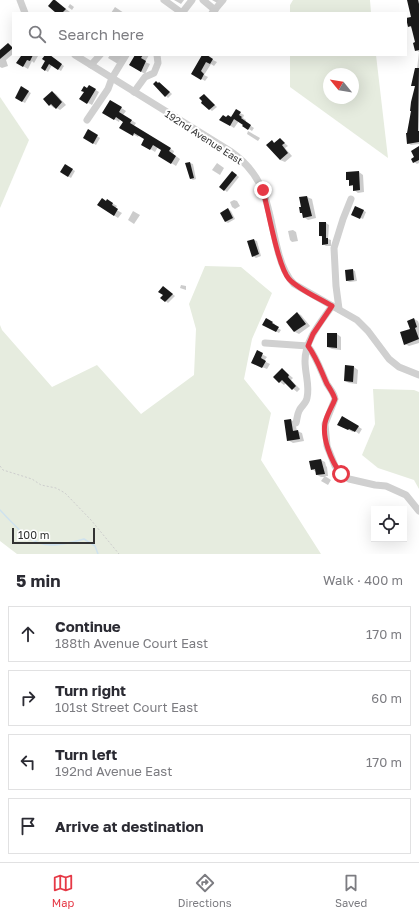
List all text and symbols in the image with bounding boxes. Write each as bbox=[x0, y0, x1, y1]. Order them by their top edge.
search box bbox=[12, 12, 407, 56]
icon: search bbox=[26, 23, 48, 45]
text: Search here bbox=[58, 25, 144, 43]
north arrow bbox=[323, 68, 359, 104]
street label: 192nd Avenue East bbox=[163, 107, 245, 167]
route end bbox=[254, 181, 272, 199]
route start bbox=[332, 465, 350, 483]
map controls bbox=[371, 506, 407, 542]
button: locate bbox=[371, 506, 407, 542]
scale bar bbox=[12, 526, 95, 545]
text: 100 m bbox=[18, 528, 49, 541]
text: 5 min bbox=[16, 570, 60, 591]
text: Walk · 400 m bbox=[323, 572, 403, 588]
text: Continue bbox=[55, 617, 121, 635]
icon: ahead bbox=[17, 623, 39, 645]
text: 170 m bbox=[366, 626, 402, 642]
text: 188th Avenue Court East bbox=[55, 635, 208, 651]
text: Turn right bbox=[55, 681, 126, 699]
icon: right bbox=[17, 687, 39, 709]
text: 60 m bbox=[371, 690, 402, 706]
text: 101st Street Court East bbox=[55, 699, 198, 715]
text: Turn left bbox=[55, 745, 117, 763]
icon: left bbox=[17, 751, 39, 773]
text: 170 m bbox=[366, 754, 402, 770]
text: 192nd Avenue East bbox=[55, 763, 172, 779]
icon: arrive bbox=[17, 815, 39, 837]
text: Arrive at destination bbox=[55, 817, 204, 835]
tab: Map bbox=[52, 872, 74, 909]
tab: Directions bbox=[178, 872, 232, 909]
tab: Saved bbox=[335, 872, 367, 909]

